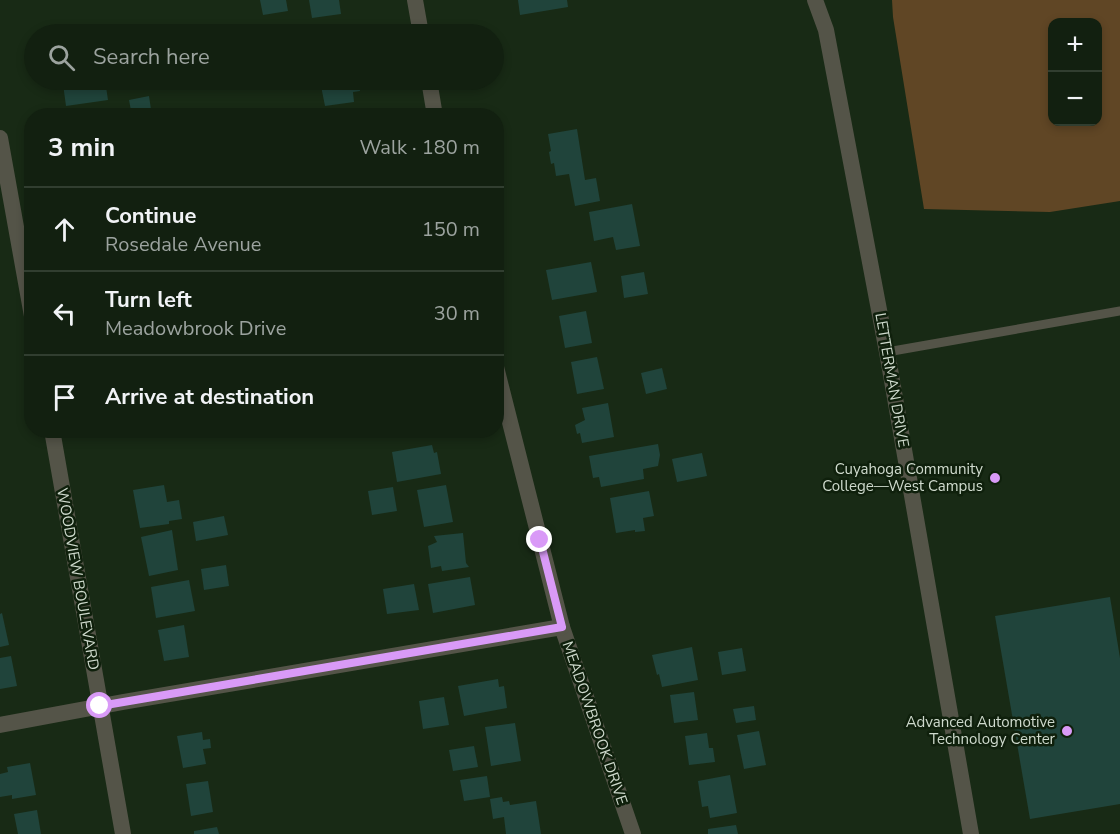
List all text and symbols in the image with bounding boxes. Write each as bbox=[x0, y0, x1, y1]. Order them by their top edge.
map controls bbox=[1048, 18, 1102, 126]
button: + bbox=[1048, 18, 1102, 72]
search box bbox=[24, 24, 504, 90]
icon: search bbox=[45, 41, 78, 74]
text: Search here bbox=[93, 42, 210, 72]
button: − bbox=[1048, 72, 1102, 126]
text: 3 min bbox=[48, 130, 115, 165]
text: Walk · 180 m bbox=[360, 134, 480, 161]
text: Continue bbox=[105, 201, 196, 231]
icon: ahead bbox=[48, 213, 81, 246]
text: 150 m bbox=[422, 216, 480, 243]
text: Rosedale Avenue bbox=[105, 231, 261, 258]
text: Turn left bbox=[105, 285, 192, 315]
icon: left bbox=[48, 297, 81, 330]
text: 30 m bbox=[434, 300, 480, 327]
street label: LETTERMAN DRIVE bbox=[870, 311, 914, 449]
text: Meadowbrook Drive bbox=[105, 315, 286, 342]
icon: arrive bbox=[48, 381, 81, 414]
text: Arrive at destination bbox=[105, 382, 314, 412]
place label: Cuyahoga Community College—West Campus bbox=[822, 459, 983, 496]
marker: Cuyahoga Community College—West Campus bbox=[988, 471, 1002, 485]
street label: WOODVIEW BOULEVARD bbox=[52, 486, 104, 672]
route end bbox=[526, 526, 552, 552]
street label: MEADOWBROOK DRIVE bbox=[558, 639, 632, 807]
route start bbox=[86, 692, 112, 718]
place label: Advanced Automotive Technology Center bbox=[906, 712, 1056, 749]
marker: Advanced Automotive Technology Center bbox=[1060, 724, 1074, 738]

